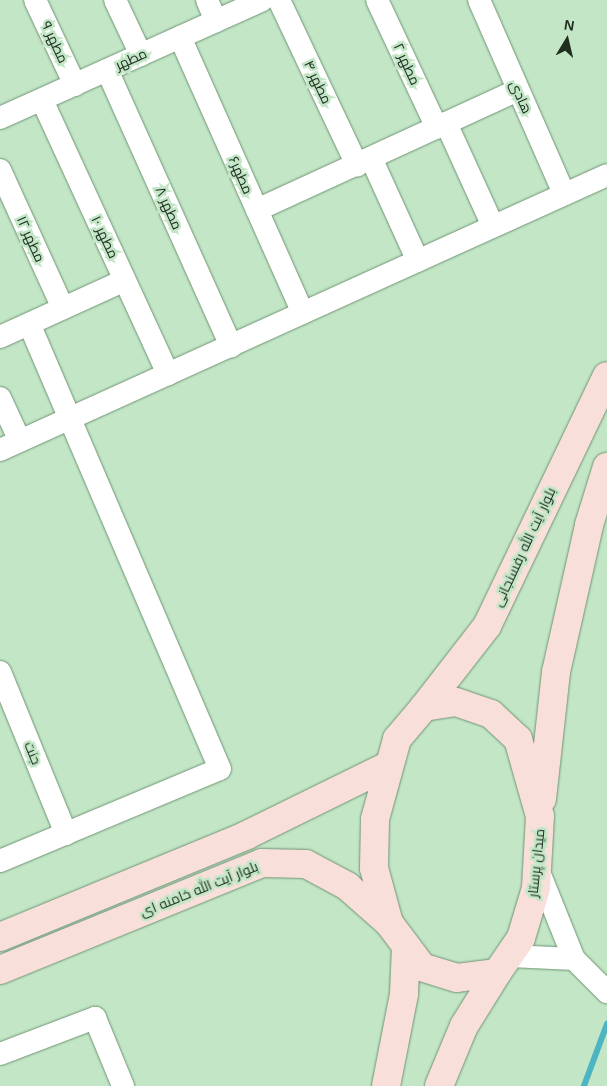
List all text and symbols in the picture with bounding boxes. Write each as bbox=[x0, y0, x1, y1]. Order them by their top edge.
north arrow bbox=[542, 15, 592, 65]
text: N bbox=[563, 16, 576, 34]
street label: مطهر ۹ bbox=[38, 18, 72, 66]
street label: مطهر ۲ bbox=[390, 40, 424, 88]
street label: مطهر bbox=[113, 45, 149, 73]
street label: مطهر ۴ bbox=[301, 58, 335, 106]
street label: هادی bbox=[506, 78, 536, 116]
street label: مطهر۶ bbox=[225, 153, 257, 197]
street label: مطهر ۸ bbox=[152, 184, 186, 232]
street label: مطهر ۱۲ bbox=[13, 213, 49, 265]
street label: مطهر ۱۰ bbox=[88, 213, 122, 261]
street label: بلوار آیت الله رفسنجانی bbox=[489, 485, 559, 609]
street label: جنت bbox=[21, 739, 45, 767]
street label: میدان پرستار bbox=[524, 828, 548, 898]
street label: بلوار آیت الله خامنه ای bbox=[137, 858, 261, 920]

